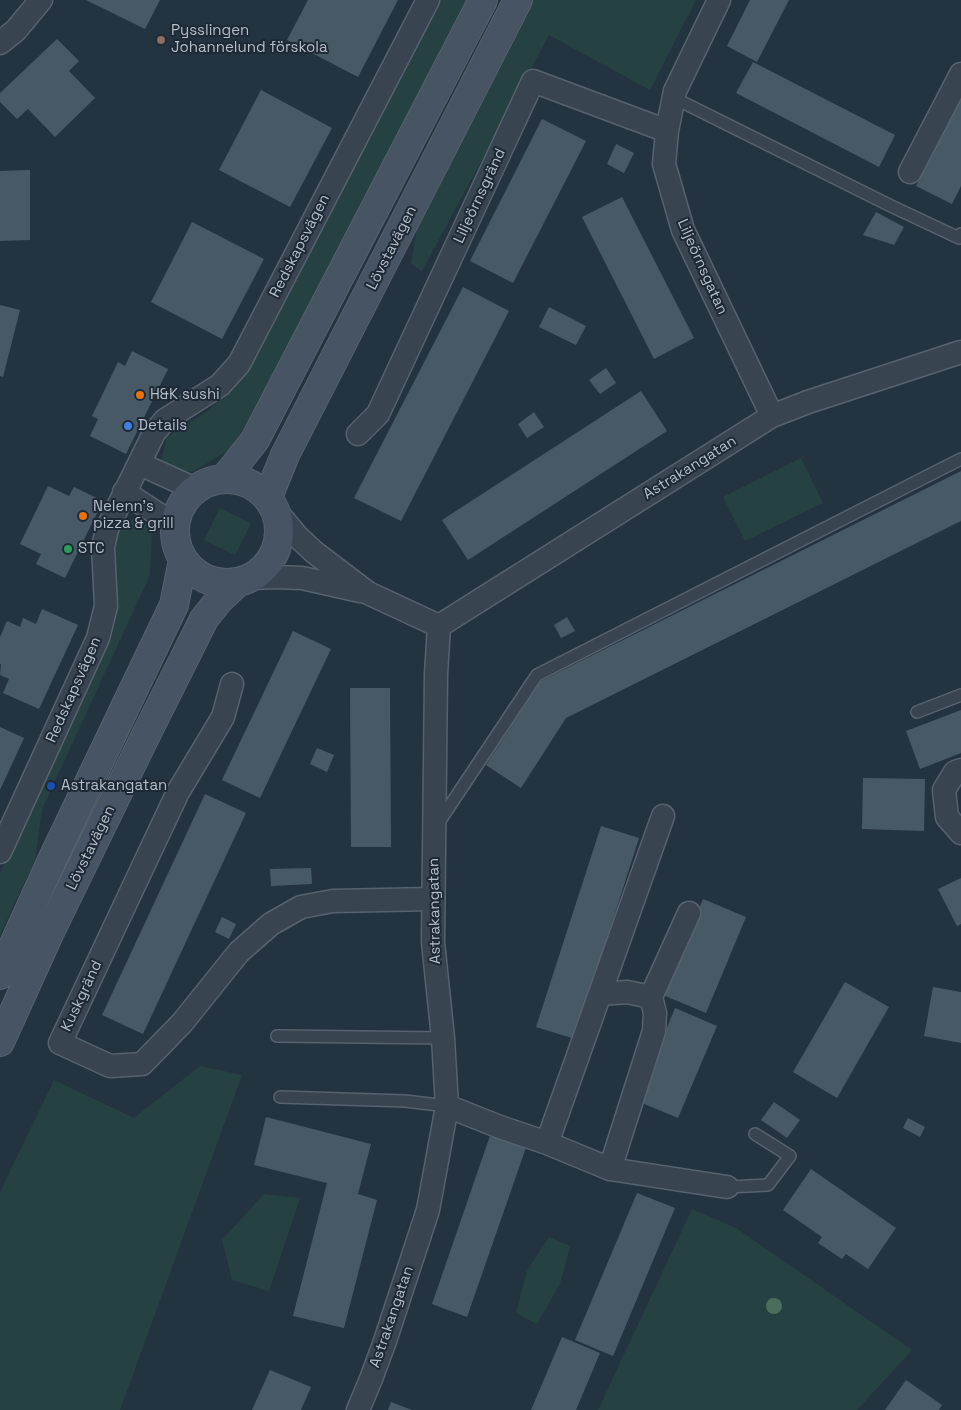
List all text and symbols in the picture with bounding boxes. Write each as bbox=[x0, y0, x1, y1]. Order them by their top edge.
place label: Pysslingen Johannelund förskola bbox=[171, 22, 328, 57]
marker: Pysslingen Johannelund förskola bbox=[155, 34, 167, 46]
street label: Liljeörnsgränd bbox=[450, 146, 510, 246]
street label: Redskapsvägen bbox=[266, 191, 334, 301]
street label: Lövstavägen bbox=[363, 203, 421, 293]
street label: Liljeörnsgatan bbox=[673, 216, 731, 318]
place label: H&K sushi bbox=[150, 386, 220, 404]
marker: H&K sushi bbox=[134, 389, 146, 401]
place label: Details bbox=[138, 417, 187, 435]
marker: Details bbox=[122, 420, 134, 432]
street label: Astrakangatan bbox=[640, 432, 740, 504]
place label: Nelenn's pizza & grill bbox=[93, 498, 174, 533]
marker: Nelenn's pizza & grill bbox=[77, 510, 89, 522]
place label: STC bbox=[78, 540, 105, 558]
marker: STC bbox=[62, 543, 74, 555]
street label: Redskapsvägen bbox=[43, 634, 105, 746]
place label: Astrakangatan bbox=[61, 777, 167, 795]
marker: Astrakangatan bbox=[45, 780, 57, 792]
street label: Lövstavägen bbox=[63, 803, 119, 893]
street label: Astrakangatan bbox=[425, 858, 445, 964]
street label: Kuskgränd bbox=[58, 958, 106, 1034]
street label: Astrakangatan bbox=[366, 1264, 418, 1370]

